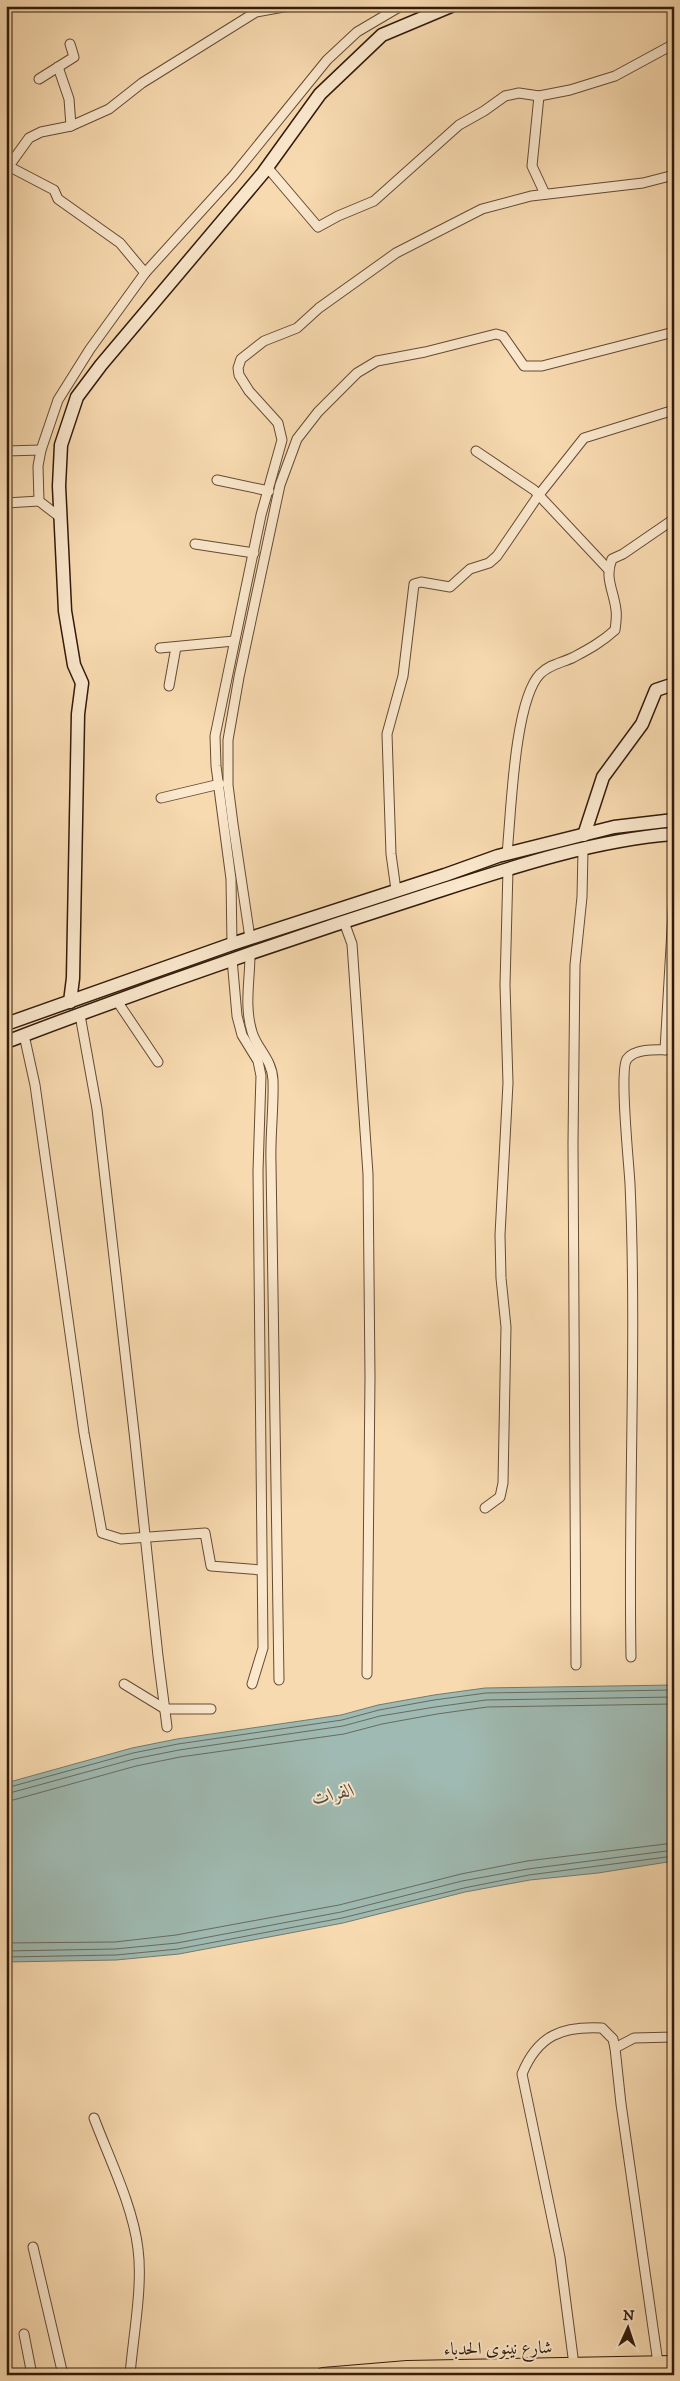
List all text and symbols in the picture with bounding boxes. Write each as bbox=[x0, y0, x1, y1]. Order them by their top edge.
water label: الفرات bbox=[310, 1778, 357, 1810]
north arrow bbox=[602, 2304, 652, 2354]
text: N bbox=[622, 2307, 635, 2325]
street label: شارع نينوى الحدباء bbox=[443, 2337, 553, 2364]

